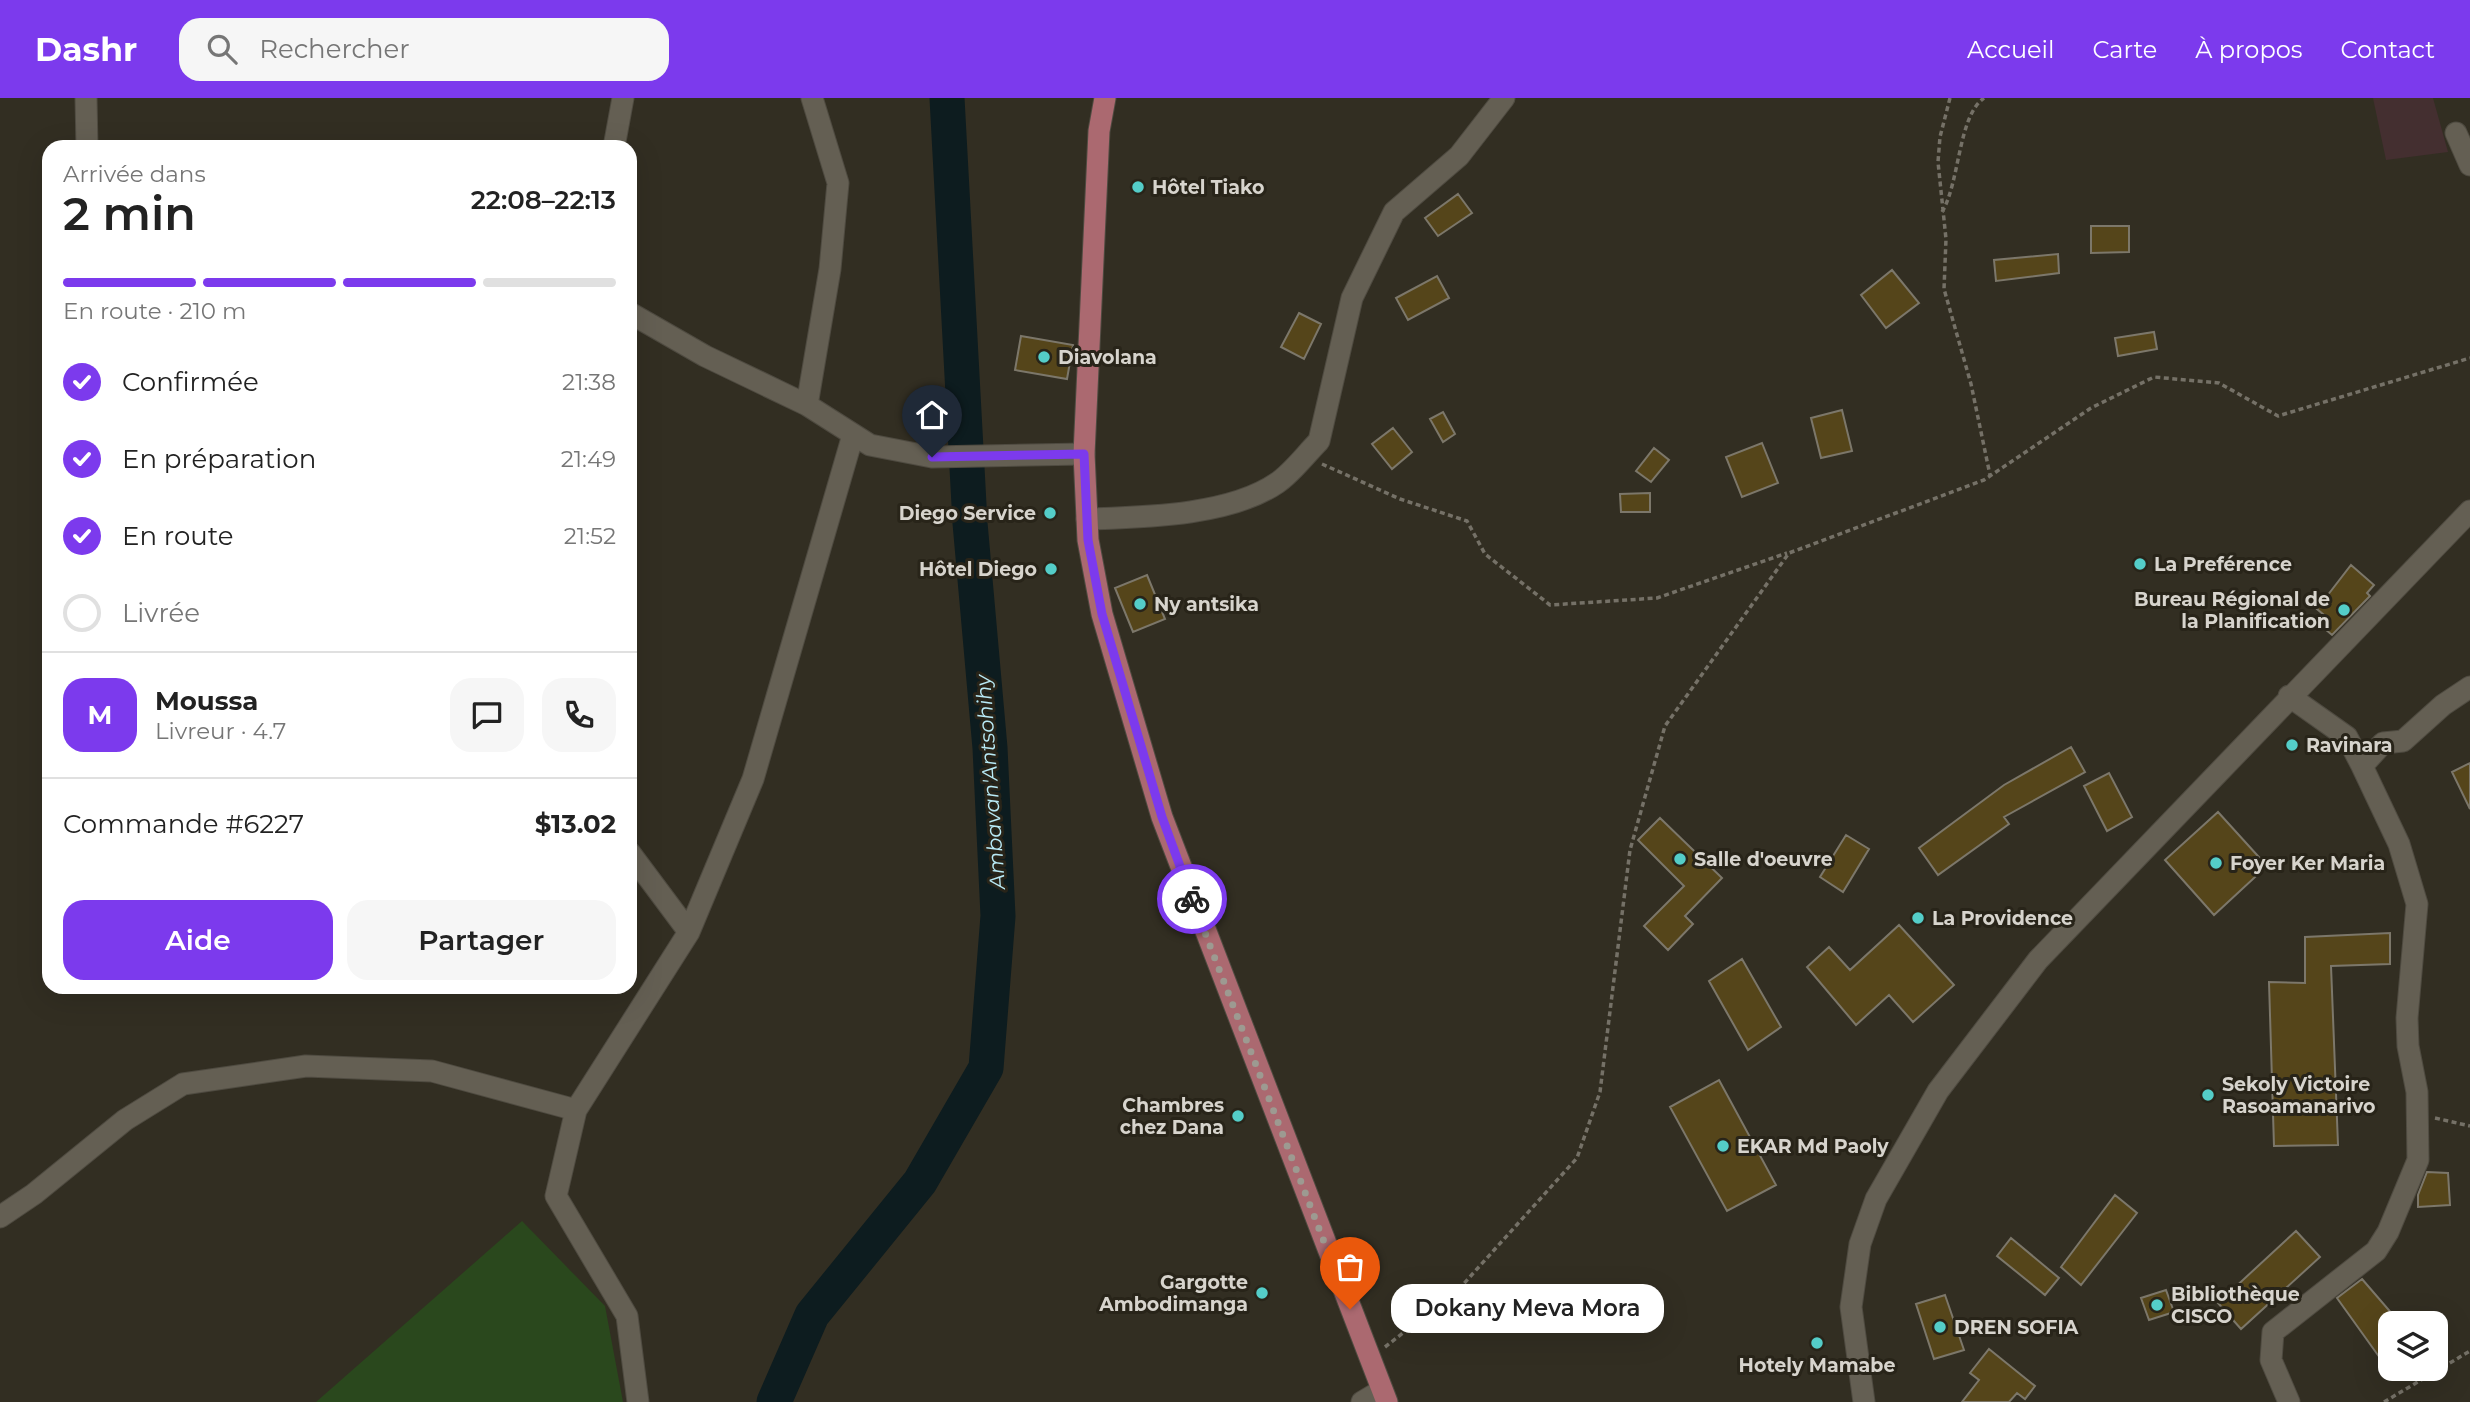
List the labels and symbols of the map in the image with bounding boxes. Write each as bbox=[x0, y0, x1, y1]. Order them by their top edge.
place label: Hôtel Tiako bbox=[1152, 176, 1264, 199]
marker: Hôtel Tiako bbox=[1130, 179, 1146, 195]
place label: Diavolana bbox=[1058, 346, 1157, 369]
marker: Diavolana bbox=[1036, 349, 1052, 365]
pin bbox=[902, 385, 962, 457]
place label: Diego Service bbox=[899, 502, 1036, 525]
marker: Diego Service bbox=[1042, 505, 1058, 521]
place label: La Preférence bbox=[2154, 553, 2292, 576]
marker: La Preférence bbox=[2132, 556, 2148, 572]
place label: Hôtel Diego bbox=[919, 558, 1037, 581]
marker: Hôtel Diego bbox=[1043, 561, 1059, 577]
place label: Bureau Régional de la Planification bbox=[2134, 588, 2330, 633]
place label: Ny antsika bbox=[1154, 593, 1259, 616]
marker: Ny antsika bbox=[1132, 596, 1148, 612]
marker: Bureau Régional de la Planification bbox=[2336, 602, 2352, 618]
water label: Ambavan'Antsohihy bbox=[970, 672, 1010, 892]
place label: Ravinara bbox=[2306, 734, 2393, 757]
marker: Ravinara bbox=[2284, 737, 2300, 753]
place label: Salle d'oeuvre bbox=[1694, 848, 1833, 871]
marker: Salle d'oeuvre bbox=[1672, 851, 1688, 867]
place label: Foyer Ker Maria bbox=[2230, 852, 2385, 875]
marker: Foyer Ker Maria bbox=[2208, 855, 2224, 871]
courier bbox=[1157, 864, 1227, 934]
place label: La Providence bbox=[1932, 907, 2073, 930]
marker: La Providence bbox=[1910, 910, 1926, 926]
place label: Sekoly Victoire Rasoamanarivo bbox=[2222, 1073, 2376, 1118]
marker: Sekoly Victoire Rasoamanarivo bbox=[2200, 1087, 2216, 1103]
place label: Chambres chez Dana bbox=[1120, 1094, 1224, 1139]
marker: Chambres chez Dana bbox=[1230, 1108, 1246, 1124]
place label: EKAR Md Paoly bbox=[1737, 1135, 1889, 1158]
marker: EKAR Md Paoly bbox=[1715, 1138, 1731, 1154]
pin bbox=[1320, 1237, 1380, 1309]
place label: Gargotte Ambodimanga bbox=[1098, 1271, 1248, 1316]
place label: Bibliothèque CISCO bbox=[2171, 1283, 2300, 1328]
callout: Dokany Meva Mora bbox=[1392, 1284, 1665, 1334]
marker: Gargotte Ambodimanga bbox=[1254, 1285, 1270, 1301]
marker: Bibliothèque CISCO bbox=[2149, 1297, 2165, 1313]
place label: DREN SOFIA bbox=[1954, 1316, 2079, 1339]
marker: DREN SOFIA bbox=[1932, 1319, 1948, 1335]
marker: Hotely Mamabe bbox=[1809, 1335, 1825, 1351]
place label: Hotely Mamabe bbox=[1739, 1354, 1895, 1377]

